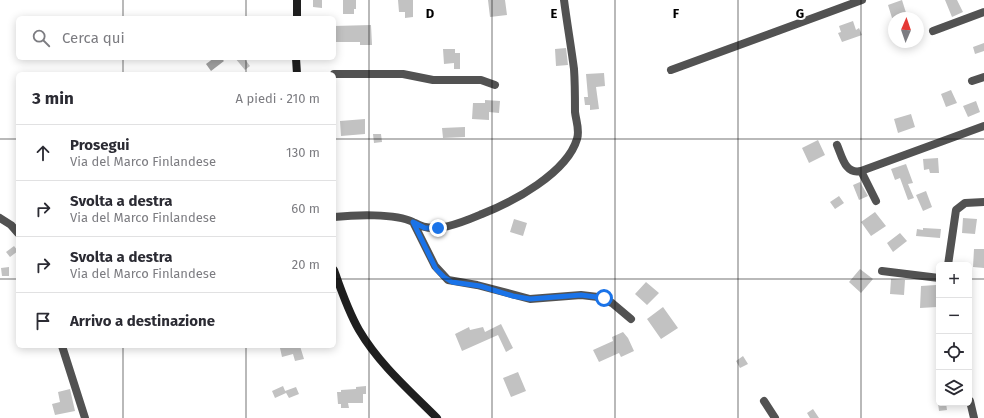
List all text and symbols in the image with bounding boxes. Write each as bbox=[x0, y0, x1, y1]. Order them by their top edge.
text: D bbox=[426, 6, 435, 21]
text: E bbox=[551, 6, 558, 21]
text: F bbox=[673, 6, 680, 21]
text: G bbox=[796, 6, 804, 21]
north arrow bbox=[888, 12, 924, 48]
search box bbox=[16, 16, 336, 60]
icon: search bbox=[30, 27, 52, 49]
text: Cerca qui bbox=[62, 29, 125, 47]
text: 3 min bbox=[32, 88, 74, 109]
text: A piedi · 210 m bbox=[236, 91, 320, 106]
text: Prosegui bbox=[70, 136, 129, 154]
icon: ahead bbox=[32, 142, 54, 164]
text: 130 m bbox=[286, 145, 320, 160]
text: Via del Marco Finlandese bbox=[70, 154, 216, 169]
text: Svolta a destra bbox=[70, 192, 172, 210]
icon: right bbox=[32, 198, 54, 220]
text: 60 m bbox=[291, 201, 320, 216]
text: Via del Marco Finlandese bbox=[70, 210, 216, 225]
route end bbox=[429, 219, 447, 237]
text: Svolta a destra bbox=[70, 248, 172, 266]
icon: right bbox=[32, 254, 54, 276]
text: 20 m bbox=[292, 257, 320, 272]
map controls bbox=[936, 262, 972, 406]
button: + bbox=[936, 262, 972, 298]
text: Via del Marco Finlandese bbox=[70, 266, 216, 281]
route start bbox=[595, 289, 613, 307]
button: − bbox=[936, 298, 972, 334]
icon: arrive bbox=[32, 310, 54, 332]
text: Arrivo a destinazione bbox=[70, 312, 215, 330]
button: locate bbox=[936, 334, 972, 370]
button: layers bbox=[936, 370, 972, 406]

